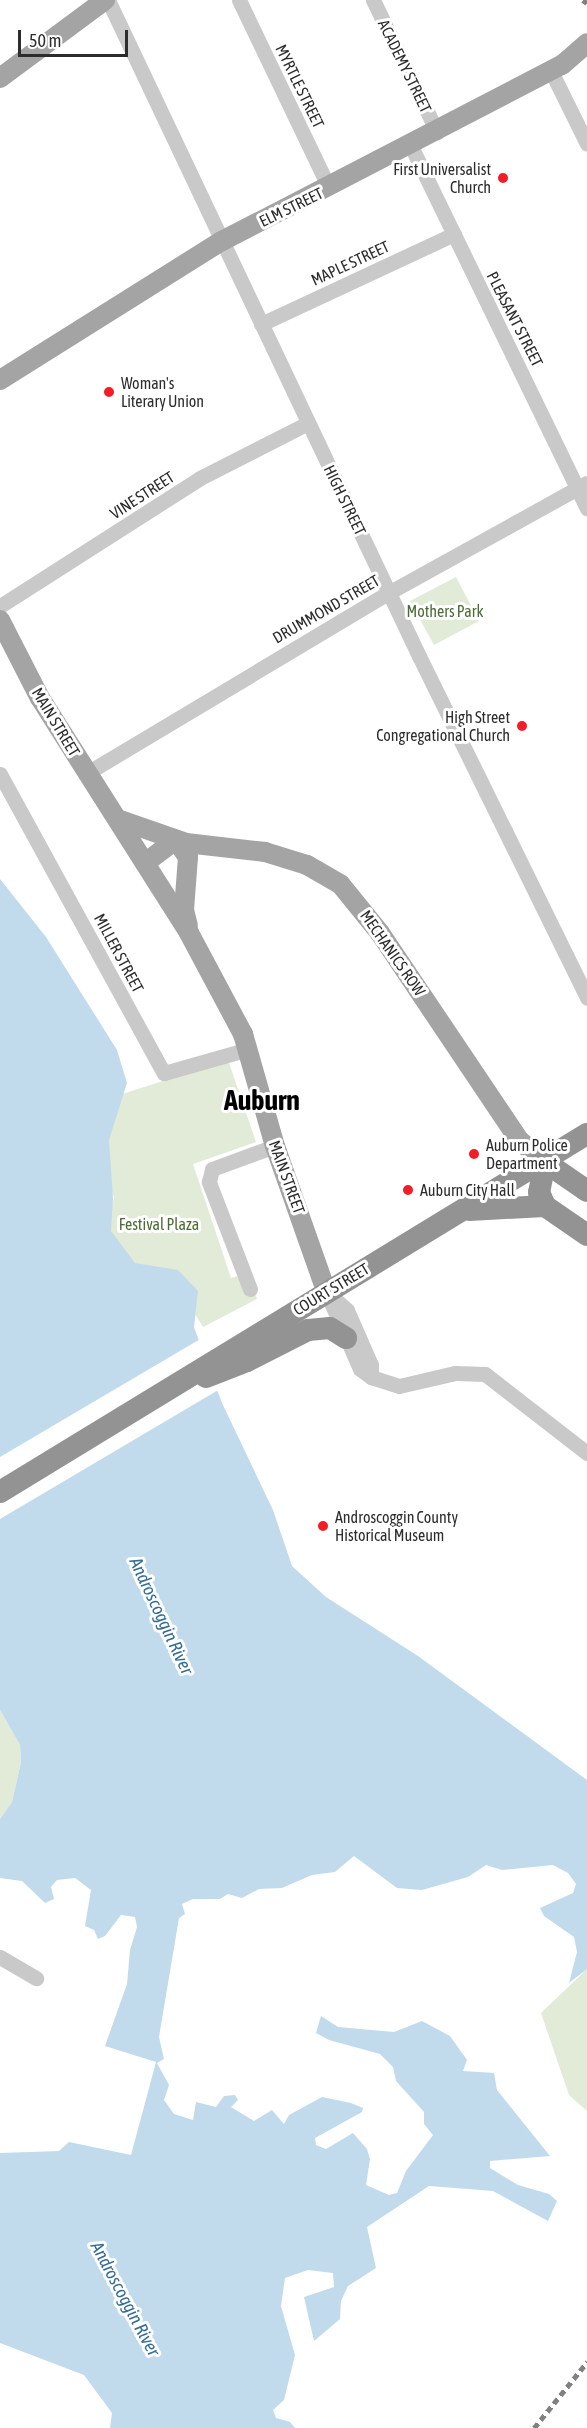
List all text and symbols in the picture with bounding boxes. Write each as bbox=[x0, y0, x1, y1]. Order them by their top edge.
street label: ACADEMY STREET bbox=[374, 16, 436, 116]
scale bar bbox=[21, 18, 130, 56]
text: 50 m bbox=[29, 30, 61, 51]
street label: MYRTLE STREET bbox=[272, 41, 328, 131]
place label: First Universalist Church bbox=[393, 159, 491, 197]
marker: First Universalist Church bbox=[496, 171, 510, 185]
street label: ELM STREET bbox=[256, 183, 326, 231]
street label: MAPLE STREET bbox=[308, 237, 392, 289]
street label: PLEASANT STREET bbox=[483, 268, 547, 370]
place label: Woman's Literary Union bbox=[121, 373, 204, 411]
marker: Woman's Literary Union bbox=[102, 385, 116, 399]
street label: HIGH STREET bbox=[320, 462, 370, 538]
street label: VINE STREET bbox=[106, 467, 178, 523]
street label: DRUMMOND STREET bbox=[269, 571, 383, 647]
park label: Mothers Park bbox=[406, 601, 484, 621]
street label: MAIN STREET bbox=[28, 684, 84, 760]
place label: High Street Congregational Church bbox=[376, 707, 510, 745]
marker: High Street Congregational Church bbox=[515, 719, 529, 733]
street label: MECHANICS ROW bbox=[356, 906, 430, 1000]
street label: MILLER STREET bbox=[90, 910, 148, 996]
district label: Auburn bbox=[224, 1083, 300, 1117]
place label: Auburn Police Department bbox=[486, 1135, 568, 1173]
street label: MAIN STREET bbox=[265, 1138, 309, 1216]
marker: Auburn Police Department bbox=[467, 1147, 481, 1161]
place label: Auburn City Hall bbox=[420, 1180, 515, 1200]
marker: Auburn City Hall bbox=[401, 1183, 415, 1197]
park label: Festival Plaza bbox=[119, 1214, 199, 1234]
street label: COURT STREET bbox=[290, 1259, 372, 1319]
place label: Androscoggin County Historical Museum bbox=[335, 1507, 458, 1545]
marker: Androscoggin County Historical Museum bbox=[316, 1519, 330, 1533]
water label: Androscoggin River bbox=[124, 1554, 198, 1678]
water label: Androscoggin River bbox=[86, 2238, 164, 2360]

